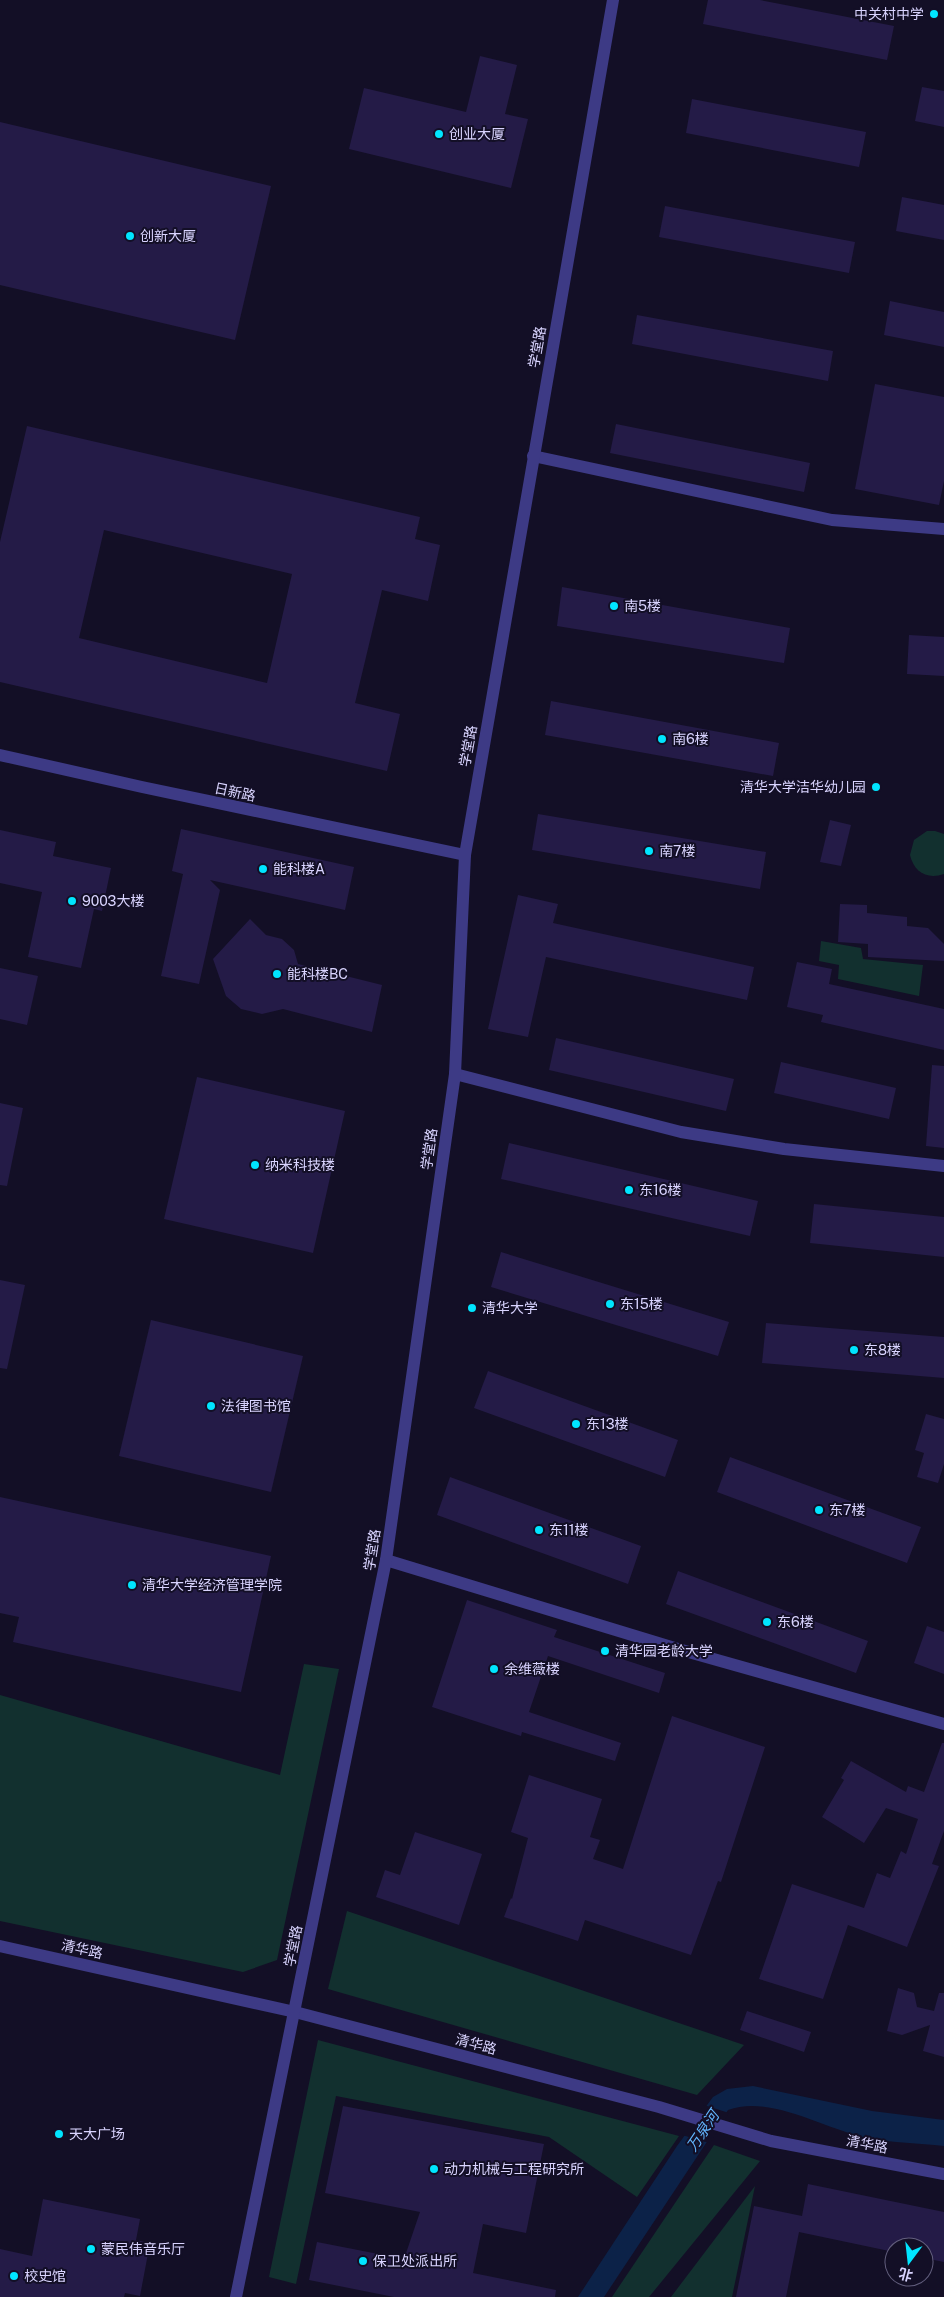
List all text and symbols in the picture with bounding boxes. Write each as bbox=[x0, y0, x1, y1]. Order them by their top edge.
place label: 中关村中学 bbox=[854, 6, 924, 22]
marker: 中关村中学 bbox=[928, 8, 940, 20]
place label: 创业大厦 bbox=[449, 126, 505, 142]
marker: 创业大厦 bbox=[433, 128, 445, 140]
place label: 创新大厦 bbox=[140, 228, 196, 244]
marker: 创新大厦 bbox=[124, 230, 136, 242]
street label: 学堂路 bbox=[525, 325, 549, 369]
place label: 南5楼 bbox=[624, 598, 661, 614]
marker: 南5楼 bbox=[608, 600, 620, 612]
street label: 学堂路 bbox=[456, 724, 480, 768]
place label: 南6楼 bbox=[672, 731, 709, 747]
marker: 南6楼 bbox=[656, 733, 668, 745]
place label: 清华大学洁华幼儿园 bbox=[740, 779, 866, 795]
street label: 日新路 bbox=[213, 780, 257, 804]
marker: 清华大学洁华幼儿园 bbox=[870, 781, 882, 793]
place label: 南7楼 bbox=[659, 843, 695, 859]
marker: 南7楼 bbox=[643, 845, 655, 857]
place label: 能科楼A bbox=[273, 861, 325, 877]
marker: 能科楼A bbox=[257, 863, 269, 875]
place label: 9003大楼 bbox=[82, 893, 144, 909]
marker: 9003大楼 bbox=[66, 895, 78, 907]
place label: 能科楼BC bbox=[287, 966, 348, 982]
marker: 能科楼BC bbox=[271, 968, 283, 980]
street label: 学堂路 bbox=[418, 1127, 440, 1171]
place label: 纳米科技楼 bbox=[265, 1157, 335, 1173]
marker: 纳米科技楼 bbox=[249, 1159, 261, 1171]
place label: 东16楼 bbox=[639, 1182, 681, 1198]
marker: 东16楼 bbox=[623, 1184, 635, 1196]
place label: 东15楼 bbox=[620, 1296, 663, 1312]
marker: 东15楼 bbox=[604, 1298, 616, 1310]
place label: 清华大学 bbox=[482, 1300, 538, 1316]
marker: 清华大学 bbox=[466, 1302, 478, 1314]
place label: 东8楼 bbox=[864, 1342, 901, 1358]
marker: 东8楼 bbox=[848, 1344, 860, 1356]
place label: 法律图书馆 bbox=[221, 1398, 291, 1414]
marker: 法律图书馆 bbox=[205, 1400, 217, 1412]
place label: 东13楼 bbox=[586, 1416, 629, 1432]
marker: 东13楼 bbox=[570, 1418, 582, 1430]
place label: 东7楼 bbox=[829, 1502, 865, 1518]
marker: 东7楼 bbox=[813, 1504, 825, 1516]
place label: 东11楼 bbox=[549, 1522, 588, 1538]
marker: 东11楼 bbox=[533, 1524, 545, 1536]
street label: 学堂路 bbox=[361, 1528, 383, 1572]
place label: 清华大学经济管理学院 bbox=[142, 1577, 282, 1593]
marker: 清华大学经济管理学院 bbox=[126, 1579, 138, 1591]
place label: 东6楼 bbox=[777, 1614, 814, 1630]
marker: 东6楼 bbox=[761, 1616, 773, 1628]
place label: 清华园老龄大学 bbox=[615, 1643, 713, 1659]
marker: 清华园老龄大学 bbox=[599, 1645, 611, 1657]
place label: 余维薇楼 bbox=[504, 1661, 560, 1677]
marker: 余维薇楼 bbox=[488, 1663, 500, 1675]
street label: 学堂路 bbox=[281, 1924, 305, 1968]
street label: 清华路 bbox=[60, 1936, 104, 1962]
street label: 清华路 bbox=[454, 2031, 498, 2057]
water label: 万泉河 bbox=[683, 2105, 724, 2154]
place label: 天大广场 bbox=[69, 2126, 125, 2142]
marker: 天大广场 bbox=[53, 2128, 65, 2140]
street label: 清华路 bbox=[845, 2132, 889, 2156]
place label: 动力机械与工程研究所 bbox=[444, 2161, 584, 2177]
marker: 动力机械与工程研究所 bbox=[428, 2163, 440, 2175]
north arrow bbox=[884, 2237, 934, 2287]
place label: 蒙民伟音乐厅 bbox=[101, 2241, 185, 2257]
marker: 蒙民伟音乐厅 bbox=[85, 2243, 97, 2255]
place label: 保卫处派出所 bbox=[373, 2253, 457, 2269]
marker: 保卫处派出所 bbox=[357, 2255, 369, 2267]
text: 北 bbox=[897, 2265, 914, 2284]
place label: 校史馆 bbox=[24, 2268, 66, 2284]
marker: 校史馆 bbox=[8, 2270, 20, 2282]

